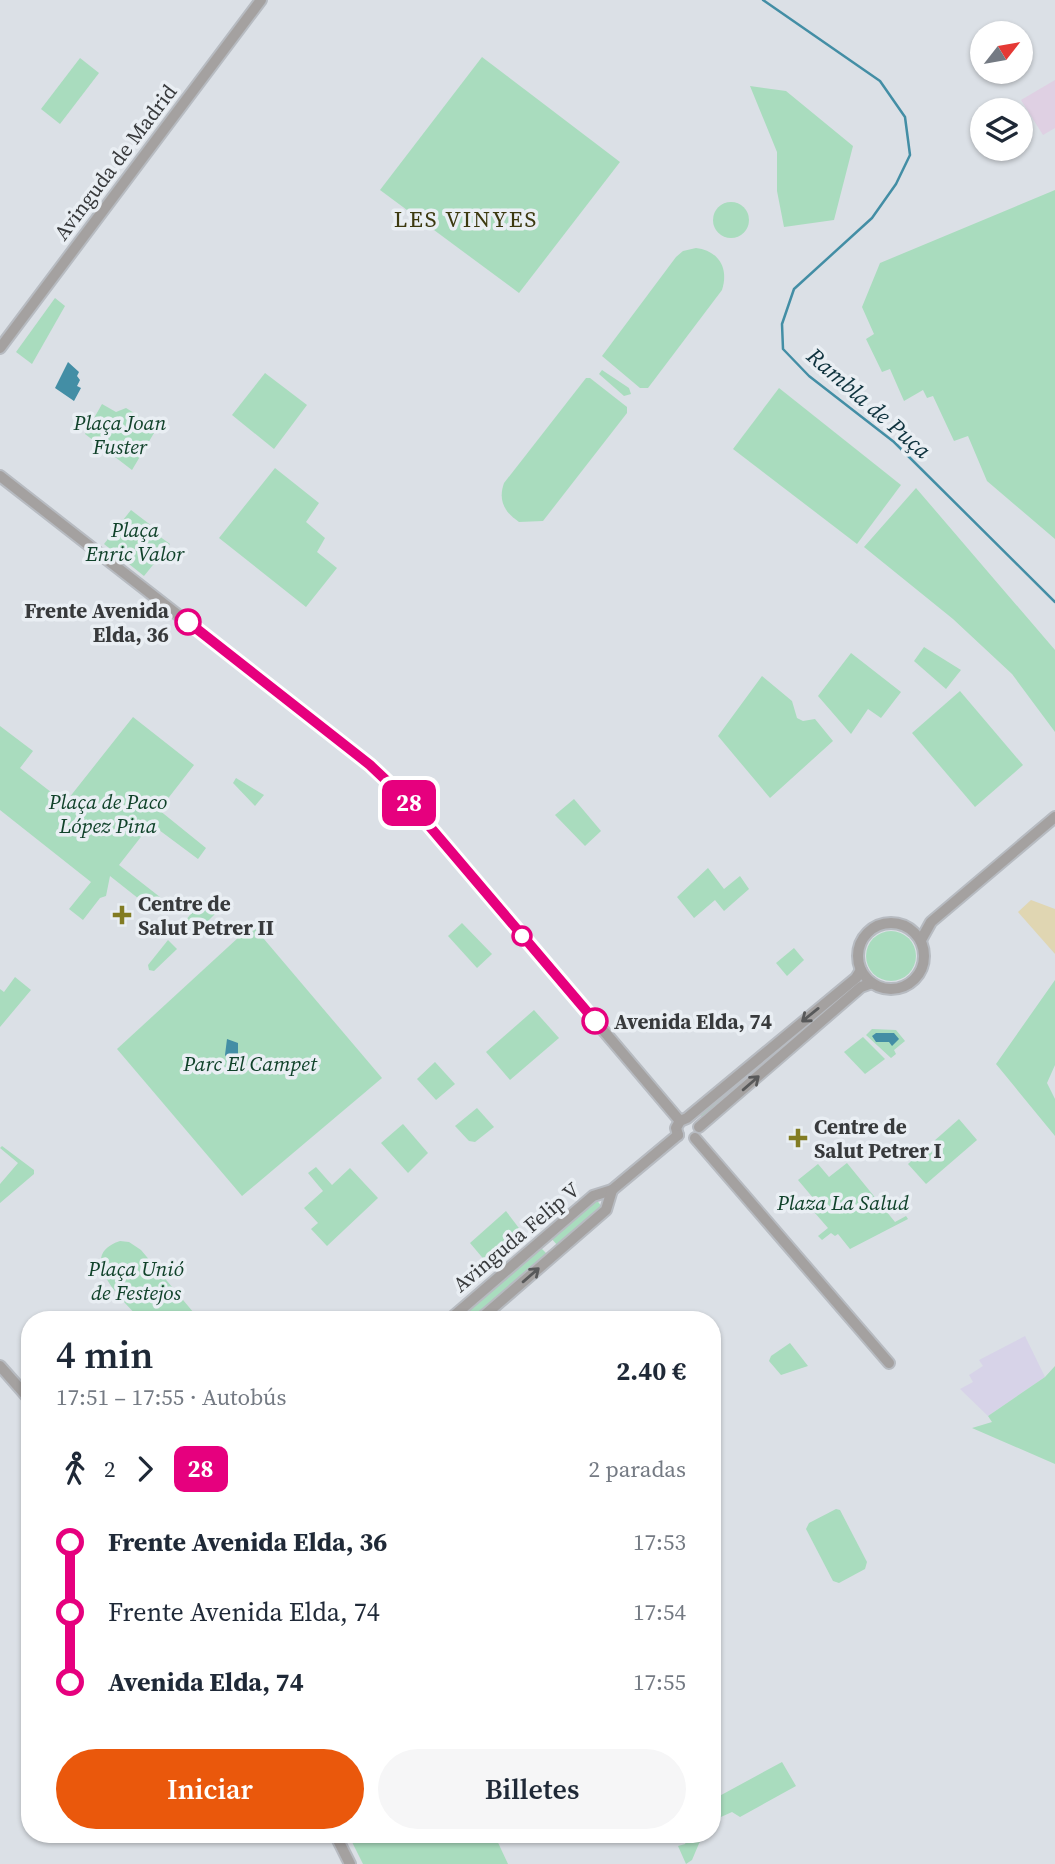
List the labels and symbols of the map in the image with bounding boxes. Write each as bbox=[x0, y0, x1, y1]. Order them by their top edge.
north arrow bbox=[970, 21, 1032, 84]
street label: Avinguda de Madrid bbox=[47, 78, 183, 246]
district label: LES VINYES bbox=[394, 203, 538, 235]
water label: Rambla de Puça bbox=[799, 339, 938, 466]
park label: Plaça Joan Fuster bbox=[73, 408, 167, 461]
park label: Plaça Enric Valor bbox=[85, 515, 185, 568]
place label: Frente Avenida Elda, 36 bbox=[24, 596, 170, 649]
marker: Frente Avenida Elda, 36 bbox=[175, 609, 201, 635]
line badge: 28 bbox=[378, 780, 440, 826]
park label: Plaça de Paco López Pina bbox=[48, 787, 167, 840]
place label: Centre de Salut Petrer II bbox=[138, 889, 274, 942]
marker: Centre de Salut Petrer II bbox=[112, 905, 132, 925]
unlabelled marker bbox=[512, 926, 532, 946]
place label: Avenida Elda, 74 bbox=[614, 1007, 772, 1036]
one-way arrow bbox=[802, 1007, 820, 1023]
marker: Avenida Elda, 74 bbox=[582, 1008, 608, 1034]
park label: Parc El Campet bbox=[182, 1049, 318, 1078]
one-way arrow bbox=[741, 1075, 759, 1091]
place label: Centre de Salut Petrer I bbox=[814, 1112, 942, 1165]
marker: Centre de Salut Petrer I bbox=[788, 1128, 808, 1148]
street label: Avinguda Felip V bbox=[446, 1175, 586, 1299]
park label: Plaza La Salud bbox=[776, 1188, 909, 1217]
park label: Plaça Unió de Festejos bbox=[87, 1254, 184, 1307]
one-way arrow bbox=[521, 1267, 539, 1283]

